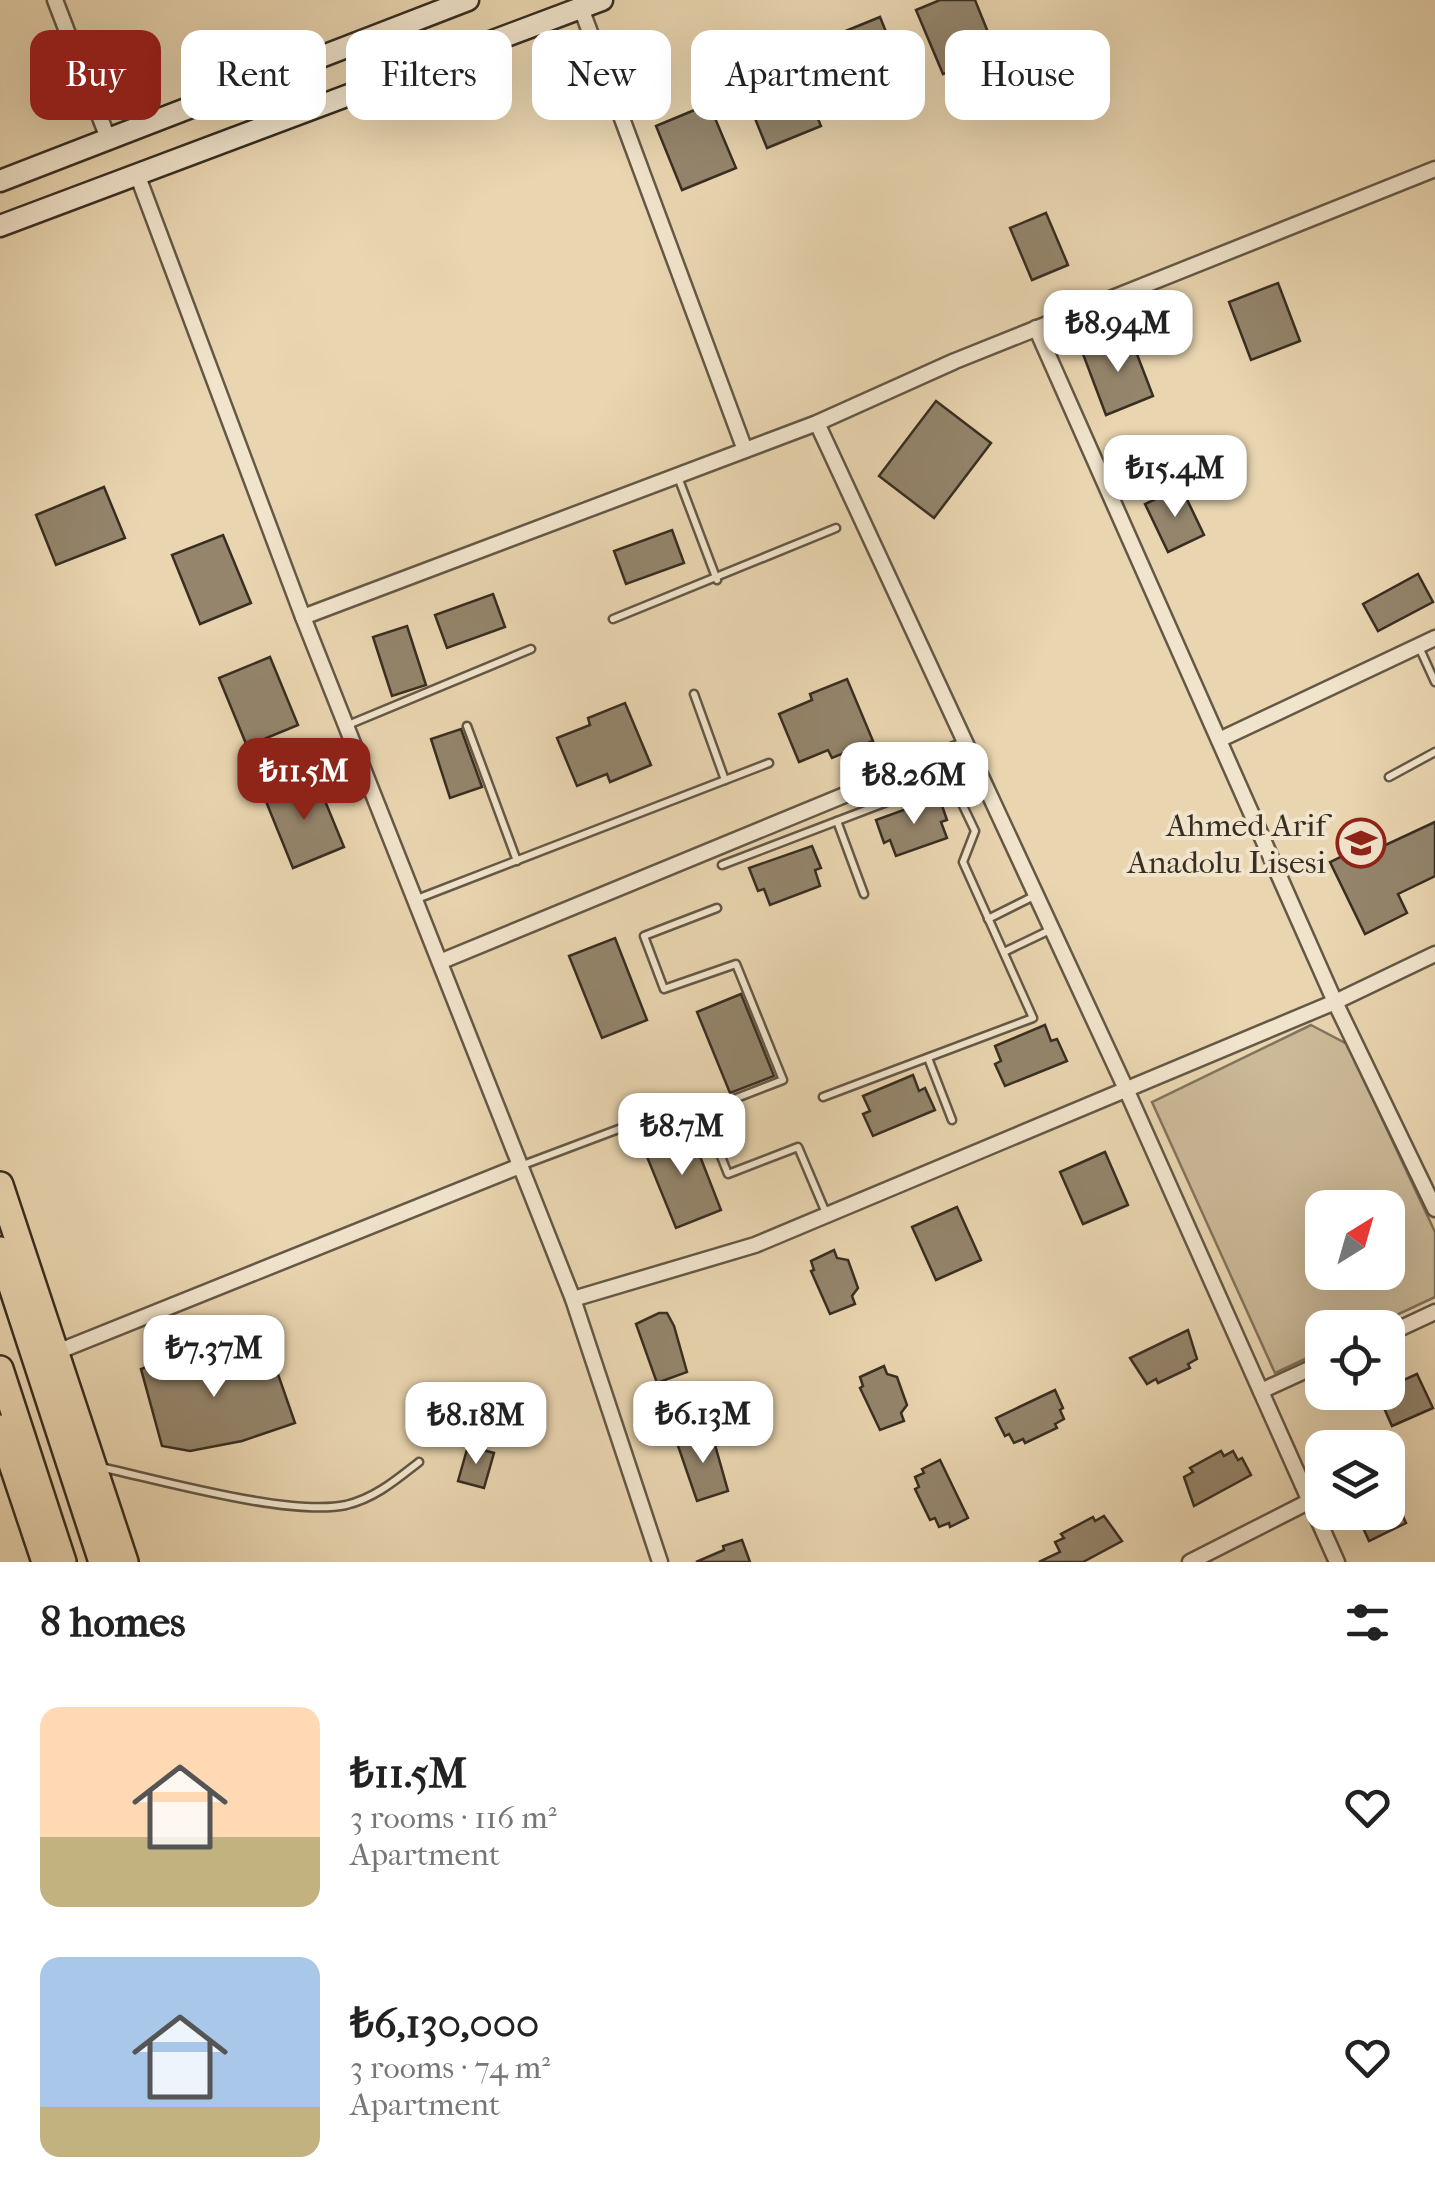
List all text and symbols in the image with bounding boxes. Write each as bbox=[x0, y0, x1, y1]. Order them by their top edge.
chip: Buy bbox=[30, 30, 161, 120]
chip: Rent bbox=[181, 30, 326, 120]
chip: Filters bbox=[346, 30, 512, 120]
chip: New bbox=[532, 30, 671, 120]
chip: Apartment bbox=[691, 30, 925, 120]
chip: House bbox=[945, 30, 1110, 120]
pin: ₺8.94M bbox=[1037, 290, 1199, 375]
text: ₺8.94M bbox=[1066, 304, 1170, 341]
pin: ₺15.4M bbox=[1094, 435, 1256, 520]
text: ₺15.4M bbox=[1126, 449, 1224, 486]
pin: ₺11.5M bbox=[223, 738, 385, 823]
pin: ₺8.26M bbox=[833, 742, 995, 827]
text: ₺11.5M bbox=[259, 752, 349, 789]
text: ₺8.26M bbox=[862, 756, 966, 793]
place label: Ahmed Arif Anadolu Lisesi bbox=[1125, 807, 1332, 881]
school or university icon: Ahmed Arif Anadolu Lisesi bbox=[1335, 817, 1387, 869]
pin: ₺8.7M bbox=[612, 1093, 752, 1178]
text: ₺8.7M bbox=[640, 1107, 724, 1144]
north arrow bbox=[1305, 1190, 1405, 1290]
map controls bbox=[1305, 1190, 1405, 1530]
button: locate bbox=[1305, 1310, 1405, 1410]
pin: ₺7.37M bbox=[133, 1315, 295, 1400]
text: ₺7.37M bbox=[165, 1329, 263, 1366]
pin: ₺6.13M bbox=[622, 1381, 784, 1466]
pin: ₺8.18M bbox=[395, 1382, 557, 1467]
text: ₺6.13M bbox=[655, 1395, 751, 1432]
text: ₺8.18M bbox=[427, 1396, 525, 1433]
button: layers bbox=[1305, 1430, 1405, 1530]
icon: filters bbox=[1340, 1595, 1395, 1650]
text: 8 homes bbox=[40, 1598, 186, 1647]
icon: home bbox=[120, 1747, 240, 1867]
text: ₺11.5M bbox=[350, 1749, 467, 1798]
icon: heart bbox=[1340, 1780, 1395, 1835]
text: 3 rooms · 116 m² bbox=[350, 1799, 557, 1836]
text: Apartment bbox=[350, 1836, 500, 1873]
icon: home bbox=[120, 1997, 240, 2117]
text: ₺6,130,000 bbox=[350, 1999, 539, 2048]
icon: heart bbox=[1340, 2030, 1395, 2085]
text: 3 rooms · 74 m² bbox=[350, 2049, 550, 2086]
text: Apartment bbox=[350, 2086, 500, 2123]

